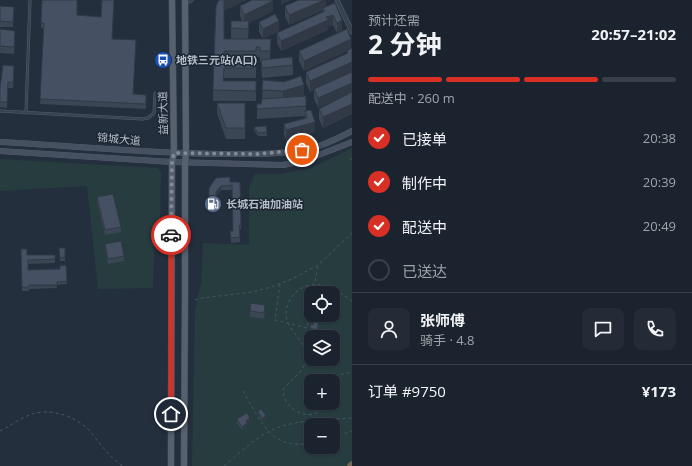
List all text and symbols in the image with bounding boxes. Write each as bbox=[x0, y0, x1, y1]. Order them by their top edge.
text: 预计还需 bbox=[368, 11, 420, 29]
text: 20:57–21:02 bbox=[591, 24, 676, 44]
text: 2 分钟 bbox=[368, 26, 442, 62]
bus stop icon: 地铁三元站(A口) bbox=[153, 50, 173, 70]
place label: 地铁三元站(A口) bbox=[176, 52, 257, 67]
text: 配送中 · 260 m bbox=[368, 89, 455, 107]
street label: 益新大道 bbox=[155, 91, 170, 135]
icon: check bbox=[368, 127, 390, 149]
street label: 锦城大道 bbox=[96, 129, 142, 148]
text: 已接单 bbox=[402, 129, 447, 149]
text: 20:38 bbox=[643, 129, 676, 147]
pin bbox=[285, 133, 319, 167]
icon: bag bbox=[291, 139, 313, 161]
icon: check bbox=[368, 171, 390, 193]
text: 制作中 bbox=[402, 173, 447, 193]
text: 20:39 bbox=[643, 173, 676, 191]
fuel station icon: 长城石油加油站 bbox=[203, 194, 223, 214]
place label: 长城石油加油站 bbox=[226, 196, 303, 211]
courier bbox=[151, 215, 191, 255]
icon: check bbox=[368, 215, 390, 237]
text: 配送中 bbox=[402, 217, 447, 237]
text: 20:49 bbox=[643, 217, 676, 235]
icon: car bbox=[160, 224, 182, 246]
text: 已送达 bbox=[402, 261, 447, 281]
map controls bbox=[304, 286, 340, 454]
button: locate bbox=[304, 286, 340, 322]
button: person bbox=[368, 308, 410, 350]
button: chat bbox=[582, 308, 624, 350]
button: phone bbox=[634, 308, 676, 350]
text: 张师傅 bbox=[420, 310, 465, 330]
button: layers bbox=[304, 330, 340, 366]
text: 骑手 · 4.8 bbox=[420, 331, 474, 349]
button: + bbox=[304, 374, 340, 410]
text: 订单 #9750 bbox=[368, 381, 446, 401]
text: ¥173 bbox=[642, 381, 676, 401]
pin bbox=[154, 397, 188, 431]
icon: home bbox=[160, 403, 182, 425]
button: − bbox=[304, 418, 340, 454]

